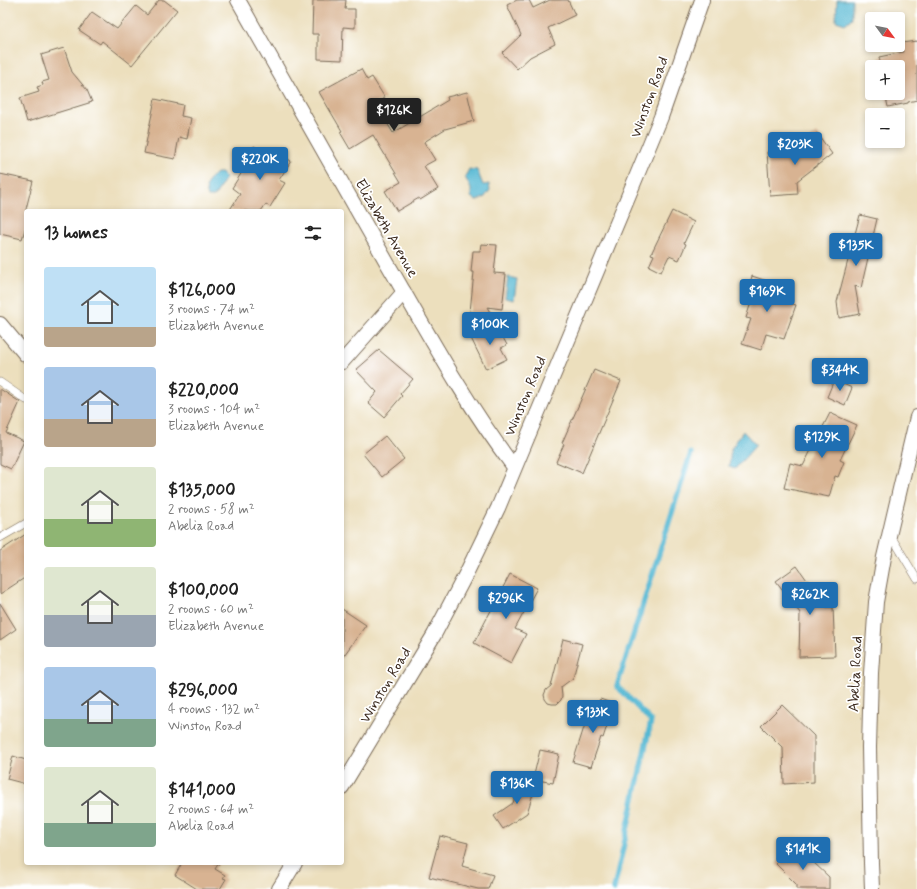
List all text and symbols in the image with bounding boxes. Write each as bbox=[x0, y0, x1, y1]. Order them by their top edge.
north arrow bbox=[865, 12, 905, 52]
map controls bbox=[865, 12, 905, 148]
street label: Winston Road bbox=[626, 54, 674, 141]
button: + bbox=[865, 60, 905, 100]
pin: $126K bbox=[366, 98, 422, 132]
text: $126K bbox=[376, 102, 412, 119]
button: − bbox=[865, 108, 905, 148]
pin: $203K bbox=[767, 132, 823, 166]
text: $203K bbox=[777, 136, 813, 153]
pin: $220K bbox=[232, 147, 288, 181]
text: $220K bbox=[241, 151, 279, 168]
street label: Elizabeth Avenue bbox=[350, 176, 423, 281]
text: 13 homes bbox=[44, 222, 108, 244]
icon: filters bbox=[302, 222, 324, 244]
pin: $135K bbox=[828, 233, 884, 267]
text: $135K bbox=[838, 237, 874, 254]
text: $126,000 bbox=[168, 279, 236, 301]
pin: $169K bbox=[739, 279, 795, 313]
icon: home bbox=[76, 283, 124, 331]
text: $169K bbox=[749, 283, 785, 300]
text: 3 rooms · 74 m² bbox=[168, 301, 255, 318]
pin: $100K bbox=[462, 312, 518, 346]
text: $100K bbox=[471, 316, 509, 333]
text: Elizabeth Avenue bbox=[168, 318, 264, 335]
street label: Winston Road bbox=[500, 353, 552, 439]
pin: $344K bbox=[812, 358, 868, 392]
text: $344K bbox=[821, 362, 859, 379]
text: $220,000 bbox=[168, 379, 239, 401]
icon: home bbox=[76, 383, 124, 431]
text: 3 rooms · 104 m² bbox=[168, 401, 260, 418]
text: Elizabeth Avenue bbox=[168, 418, 264, 435]
pin: $129K bbox=[794, 425, 850, 459]
text: $129K bbox=[804, 429, 840, 446]
text: $135,000 bbox=[168, 479, 235, 501]
icon: home bbox=[76, 483, 124, 531]
text: 2 rooms · 58 m² bbox=[168, 501, 255, 518]
text: Abelia Road bbox=[168, 518, 234, 535]
text: $100,000 bbox=[168, 579, 239, 601]
pin: $262K bbox=[782, 582, 838, 616]
icon: home bbox=[76, 583, 124, 631]
pin: $296K bbox=[478, 586, 534, 620]
text: $262K bbox=[791, 586, 829, 603]
text: $296K bbox=[487, 590, 525, 607]
text: 2 rooms · 60 m² bbox=[168, 601, 254, 618]
text: Elizabeth Avenue bbox=[168, 618, 264, 635]
street label: Abelia Road bbox=[844, 635, 868, 713]
street label: Winston Road bbox=[355, 644, 416, 727]
text: $296,000 bbox=[168, 679, 238, 701]
icon: home bbox=[76, 683, 124, 731]
pin: $133K bbox=[565, 700, 621, 734]
text: 4 rooms · 132 m² bbox=[168, 701, 260, 718]
text: $133K bbox=[576, 704, 610, 721]
text: Winston Road bbox=[168, 718, 242, 735]
pin: $136K bbox=[489, 771, 545, 805]
text: $136K bbox=[500, 775, 534, 792]
text: $141,000 bbox=[168, 779, 236, 801]
icon: home bbox=[76, 783, 124, 831]
text: 2 rooms · 64 m² bbox=[168, 801, 254, 818]
text: Abelia Road bbox=[168, 818, 234, 835]
pin: $141K bbox=[775, 837, 831, 871]
text: $141K bbox=[785, 841, 821, 858]

